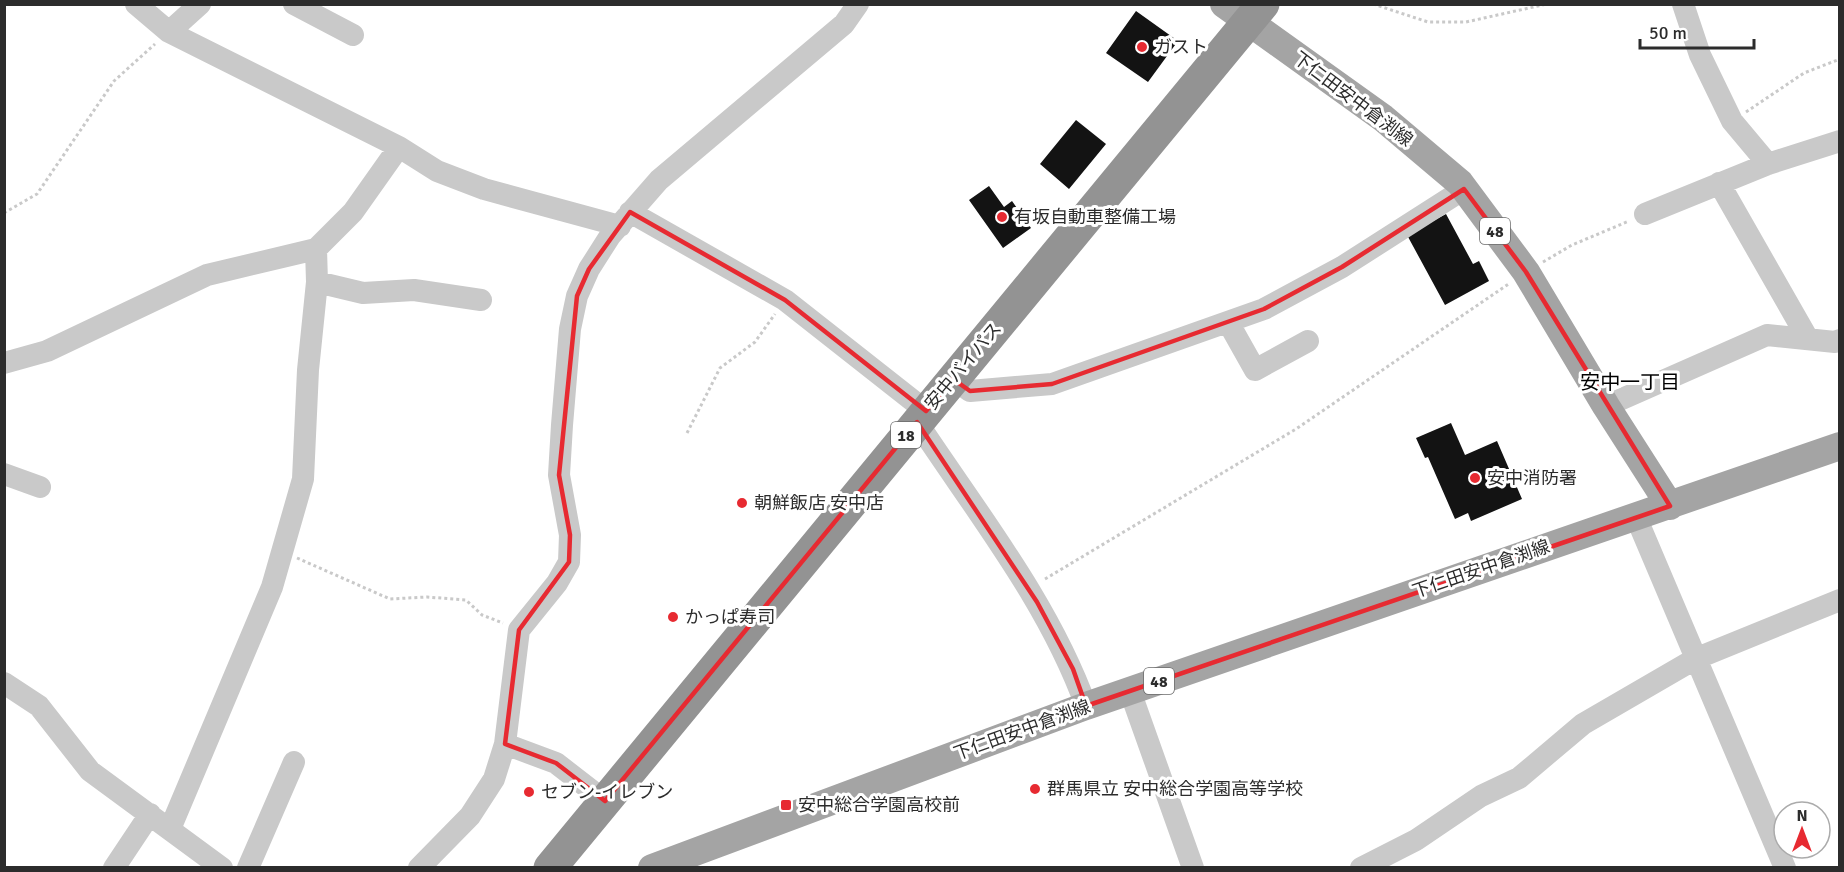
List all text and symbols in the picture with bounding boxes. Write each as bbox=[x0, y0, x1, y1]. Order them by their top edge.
scale bar bbox=[1640, 12, 1754, 50]
text: 50 m bbox=[1649, 22, 1687, 44]
place label: ガスト bbox=[1154, 36, 1208, 58]
marker: ガスト bbox=[1135, 40, 1149, 54]
street label: 下仁田安中倉渕線 bbox=[1289, 47, 1417, 151]
place label: 有坂自動車整備工場 bbox=[1014, 206, 1176, 228]
marker: 有坂自動車整備工場 bbox=[995, 210, 1009, 224]
road number: 48 bbox=[1480, 218, 1510, 244]
street label: 安中バイパス bbox=[920, 318, 1006, 414]
district label: 安中一丁目 bbox=[1580, 370, 1680, 395]
road number: 18 bbox=[891, 422, 921, 448]
place label: 安中消防署 bbox=[1487, 467, 1577, 489]
marker: 安中消防署 bbox=[1468, 471, 1482, 485]
place label: 朝鮮飯店 安中店 bbox=[754, 492, 884, 514]
marker: 朝鮮飯店 安中店 bbox=[735, 496, 749, 510]
street label: 下仁田安中倉渕線 bbox=[1409, 535, 1553, 603]
place label: かっぱ寿司 bbox=[685, 606, 775, 628]
marker: かっぱ寿司 bbox=[666, 610, 680, 624]
road number: 48 bbox=[1144, 668, 1174, 694]
street label: 下仁田安中倉渕線 bbox=[951, 695, 1093, 765]
place label: 群馬県立 安中総合学園高等学校 bbox=[1047, 778, 1303, 800]
place label: セブン-イレブン bbox=[541, 781, 673, 803]
marker: 群馬県立 安中総合学園高等学校 bbox=[1028, 782, 1042, 796]
marker: セブン-イレブン bbox=[522, 785, 536, 799]
place label: 安中総合学園高校前 bbox=[798, 794, 960, 816]
marker: 安中総合学園高校前 bbox=[779, 798, 793, 812]
north arrow bbox=[1772, 800, 1832, 860]
text: N bbox=[1796, 806, 1808, 826]

